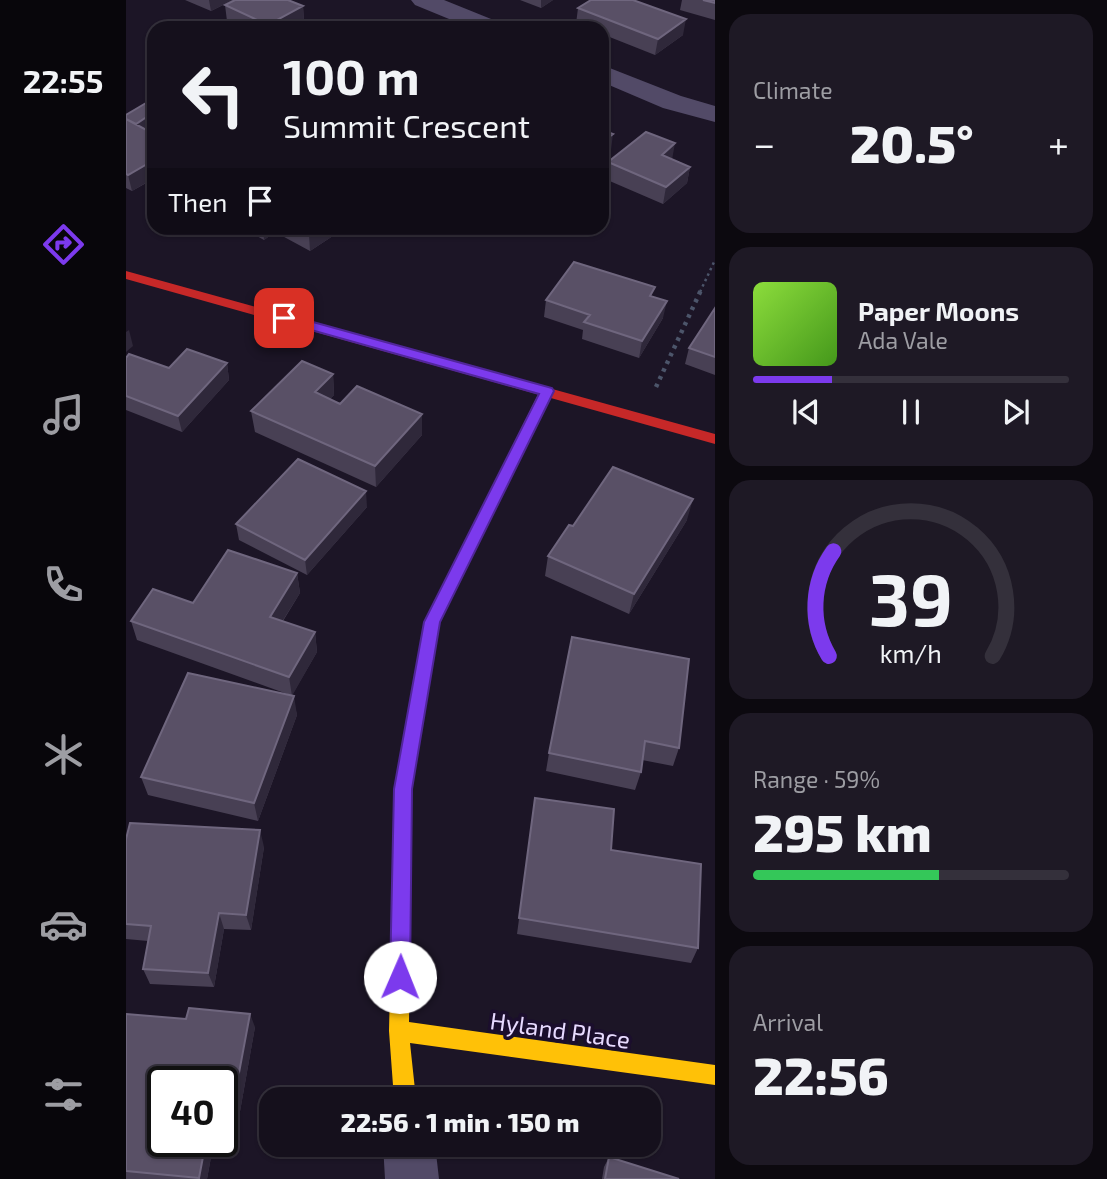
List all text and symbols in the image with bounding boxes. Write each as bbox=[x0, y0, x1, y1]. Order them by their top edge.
text: 100 m bbox=[283, 46, 420, 105]
icon: left bbox=[168, 49, 259, 140]
text: 22:55 bbox=[23, 61, 103, 99]
text: Climate bbox=[753, 76, 833, 104]
text: Summit Crescent bbox=[283, 106, 530, 144]
text: 20.5° bbox=[850, 111, 974, 173]
text: − bbox=[753, 120, 775, 166]
text: + bbox=[1048, 120, 1069, 166]
icon: arrive bbox=[241, 182, 279, 220]
text: Then bbox=[168, 186, 227, 217]
icon: directions bbox=[39, 220, 88, 269]
pin bbox=[254, 288, 314, 348]
text: Paper Moons bbox=[858, 295, 1019, 326]
icon: arrive bbox=[265, 299, 303, 337]
text: Ada Vale bbox=[858, 326, 948, 354]
icon: music bbox=[39, 390, 88, 439]
icon: previous bbox=[787, 393, 825, 431]
icon: pause bbox=[892, 393, 930, 431]
icon: next bbox=[997, 393, 1035, 431]
text: 39 bbox=[869, 553, 953, 641]
icon: phone bbox=[39, 560, 88, 609]
text: km/h bbox=[880, 637, 942, 667]
icon: climate bbox=[39, 730, 88, 779]
text: Range · 59% bbox=[753, 765, 880, 793]
text: 295 km bbox=[753, 800, 932, 862]
icon: car bbox=[39, 900, 88, 949]
position arrow bbox=[363, 940, 437, 1014]
street label: Hyland Place bbox=[488, 1005, 632, 1054]
text: Arrival bbox=[753, 1008, 823, 1036]
text: 22:56 bbox=[753, 1043, 889, 1105]
speed limit sign: 40 bbox=[147, 1066, 238, 1157]
icon: filters bbox=[39, 1070, 88, 1119]
text: 22:56 · 1 min · 150 m bbox=[341, 1106, 579, 1137]

